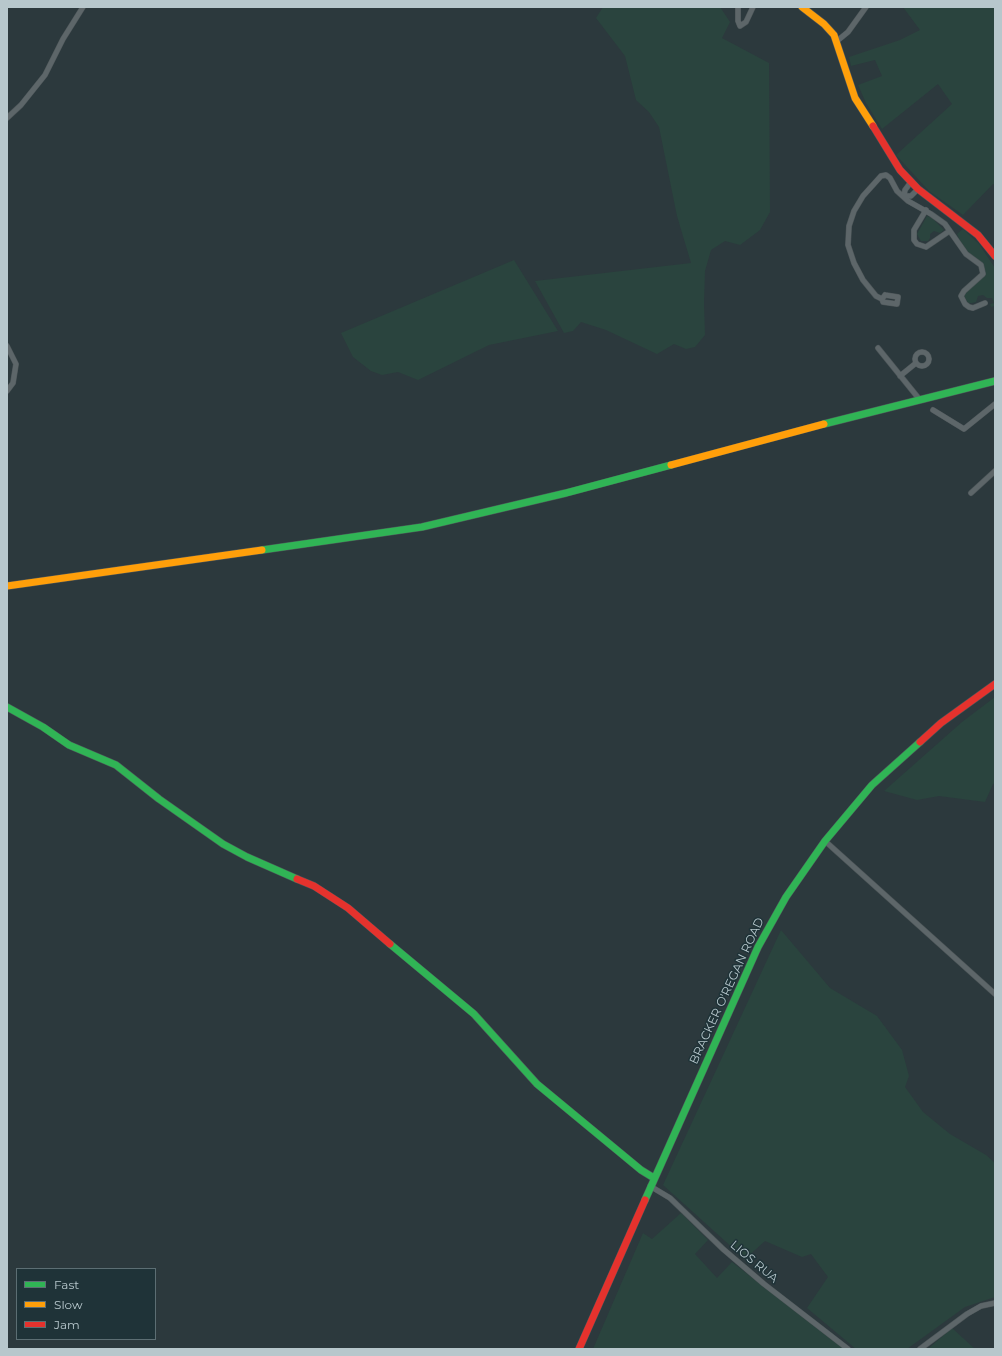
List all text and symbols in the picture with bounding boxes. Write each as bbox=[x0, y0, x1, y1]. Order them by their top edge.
street label: BRACKER O'REGAN ROAD bbox=[687, 915, 767, 1067]
street label: LIOS RUA bbox=[727, 1238, 781, 1286]
legend bbox=[16, 1268, 156, 1340]
text: Fast bbox=[54, 1277, 79, 1292]
text: Slow bbox=[54, 1297, 83, 1312]
text: Jam bbox=[54, 1317, 80, 1332]

